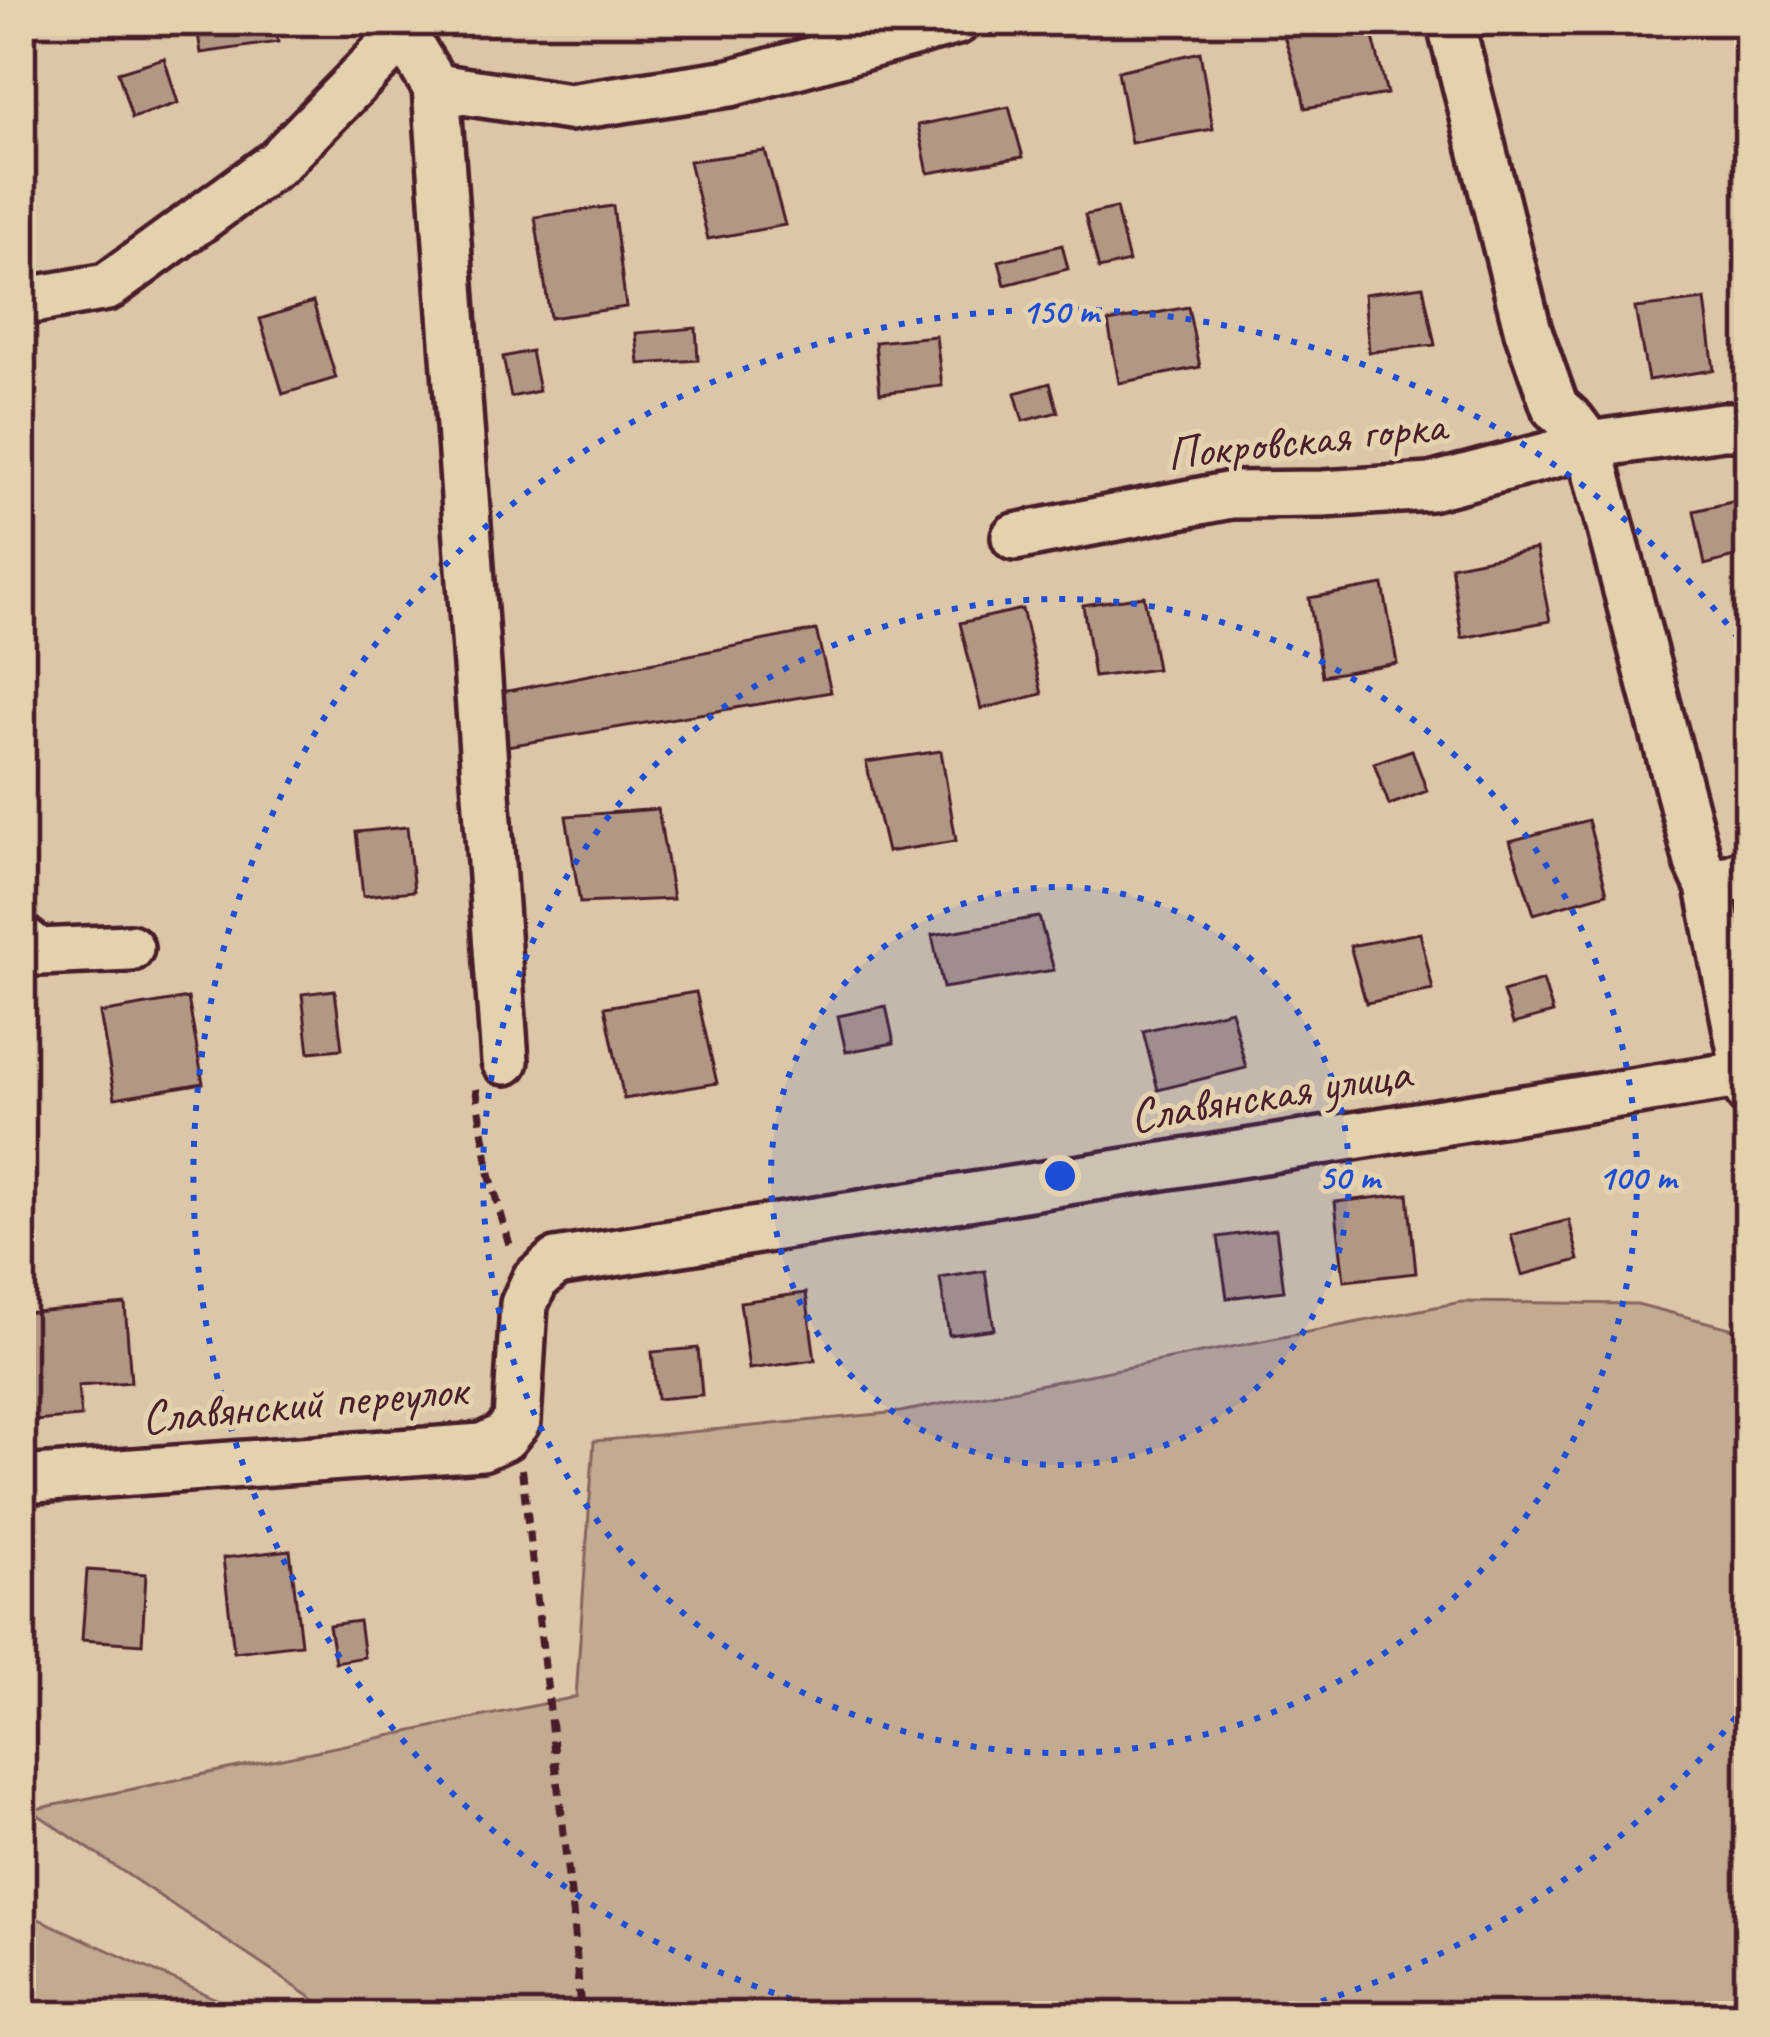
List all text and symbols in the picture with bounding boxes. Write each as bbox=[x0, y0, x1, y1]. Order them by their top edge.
text: 150 m bbox=[1021, 288, 1102, 334]
street label: Покровская горка bbox=[1164, 394, 1453, 483]
street label: Славянская улица bbox=[1126, 1042, 1417, 1146]
text: 50 m bbox=[1318, 1154, 1383, 1200]
text: 100 m bbox=[1598, 1154, 1679, 1200]
centre of rings bbox=[1039, 1155, 1081, 1197]
street label: Славянский переулок bbox=[139, 1359, 473, 1447]

